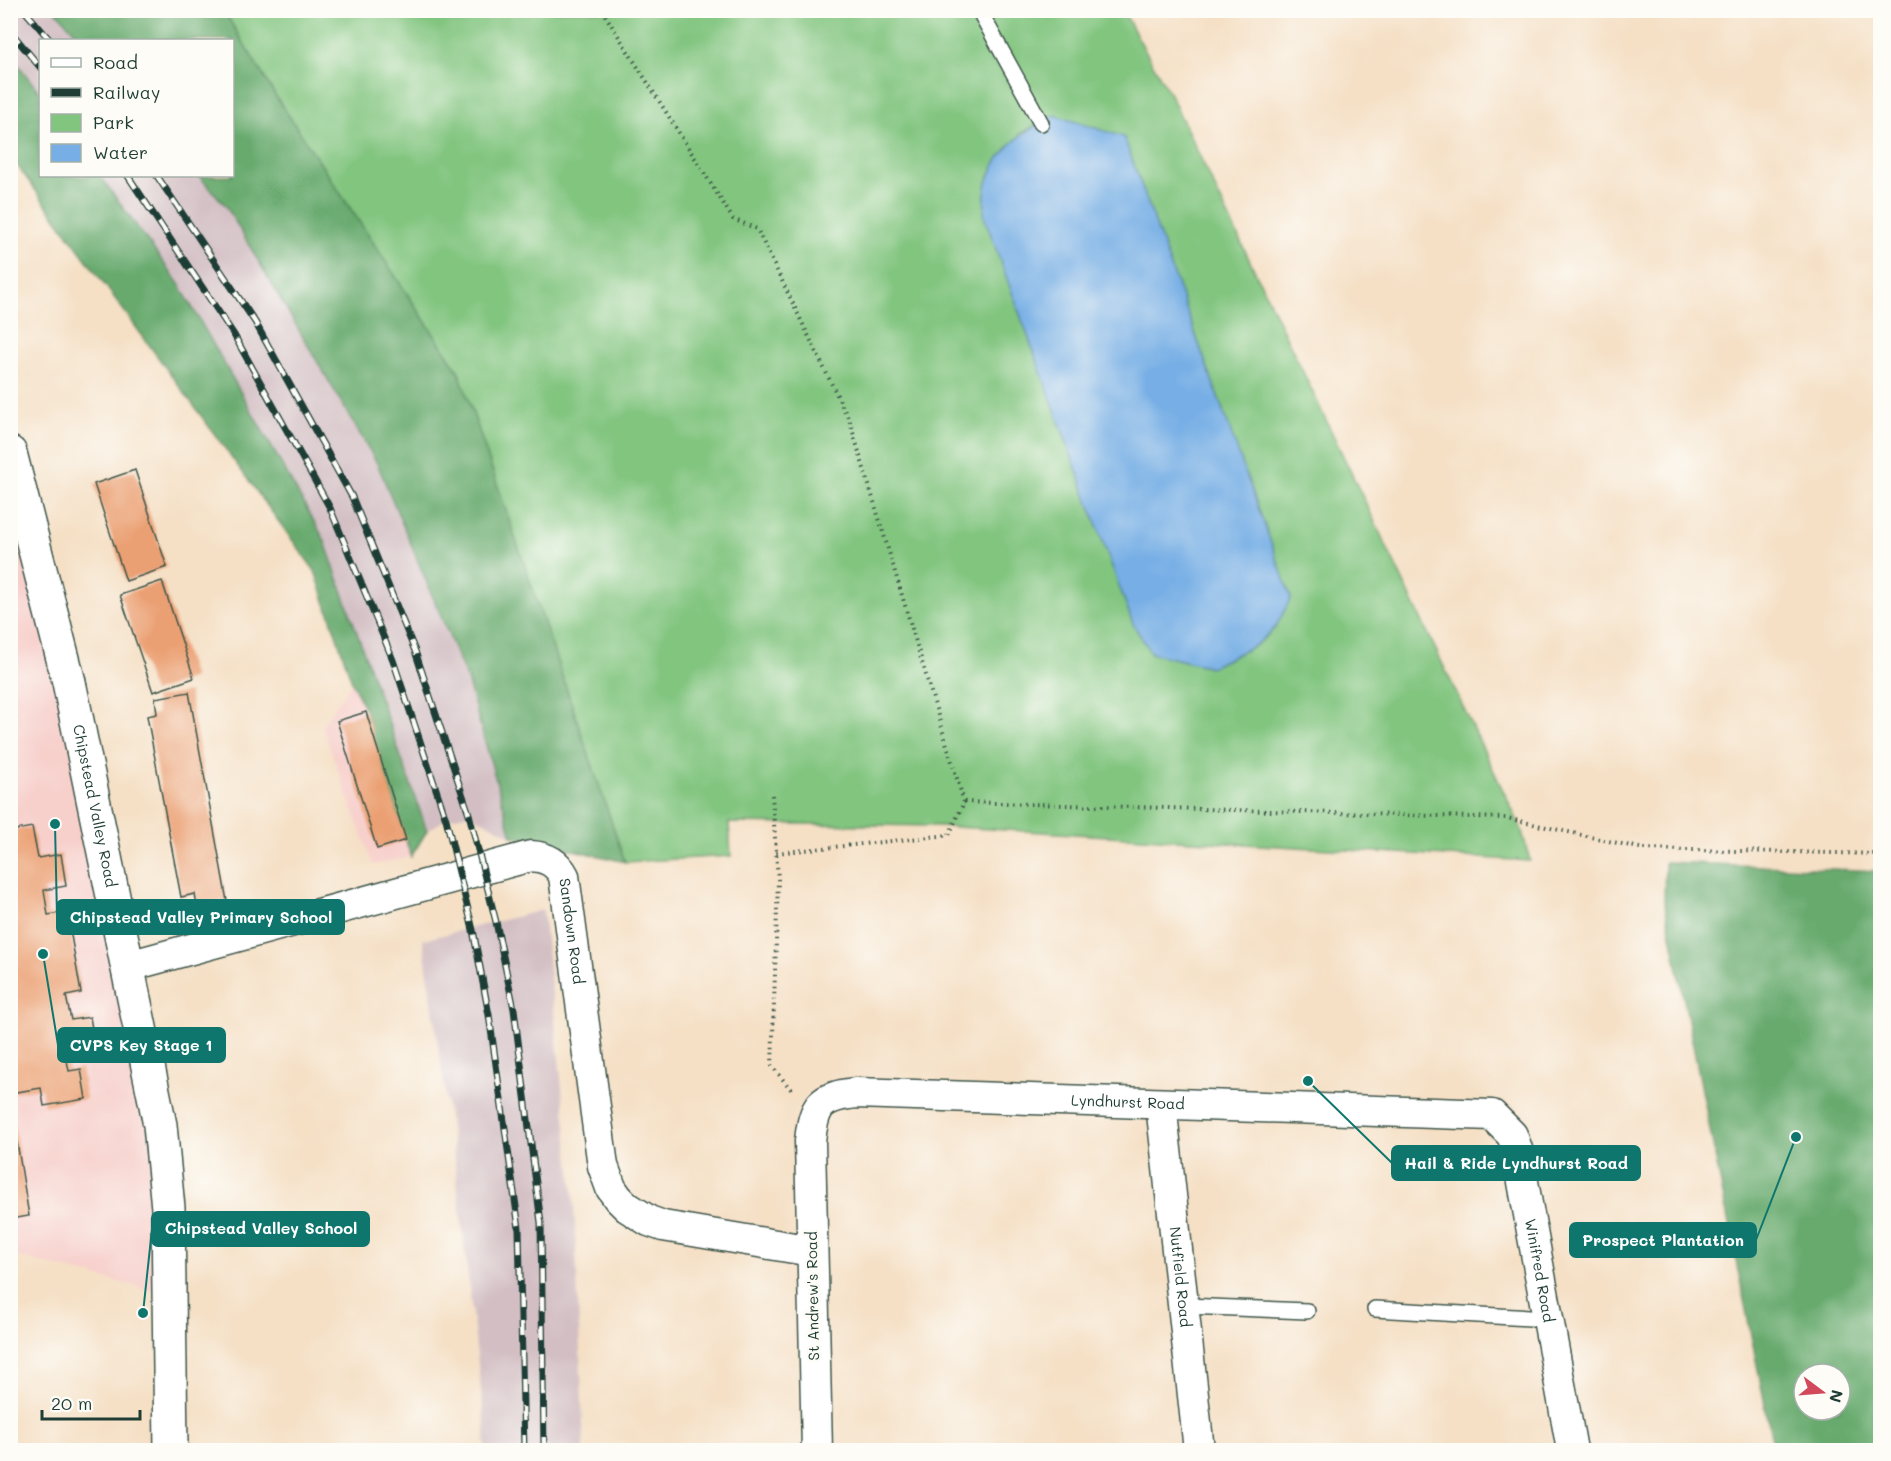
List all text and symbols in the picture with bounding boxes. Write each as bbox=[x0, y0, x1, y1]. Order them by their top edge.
legend bbox=[39, 39, 234, 177]
text: Road bbox=[93, 50, 138, 74]
text: Railway bbox=[93, 80, 160, 104]
text: Park bbox=[93, 110, 134, 134]
text: Water bbox=[93, 140, 148, 164]
street label: Chipstead Valley Road bbox=[69, 722, 122, 889]
street label: Sandown Road bbox=[555, 877, 589, 985]
callout: Chipstead Valley Primary School bbox=[57, 900, 344, 934]
text: Chipstead Valley Primary School bbox=[70, 906, 332, 927]
callout: CVPS Key Stage 1 bbox=[58, 1028, 225, 1062]
text: CVPS Key Stage 1 bbox=[70, 1034, 212, 1055]
street label: Lyndhurst Road bbox=[1071, 1089, 1185, 1113]
callout: Hail & Ride Lyndhurst Road bbox=[1392, 1146, 1640, 1180]
text: Hail & Ride Lyndhurst Road bbox=[1404, 1152, 1628, 1173]
callout: Chipstead Valley School bbox=[152, 1212, 369, 1246]
text: Chipstead Valley School bbox=[165, 1217, 357, 1238]
street label: Winifred Road bbox=[1521, 1217, 1559, 1324]
callout: Prospect Plantation bbox=[1570, 1223, 1756, 1257]
street label: Nutfield Road bbox=[1166, 1225, 1196, 1328]
text: Prospect Plantation bbox=[1582, 1229, 1744, 1250]
street label: St Andrew's Road bbox=[801, 1231, 823, 1361]
north arrow bbox=[1792, 1362, 1852, 1422]
scale bar bbox=[42, 1383, 140, 1421]
text: N bbox=[1825, 1388, 1849, 1405]
text: 20 m bbox=[51, 1391, 92, 1415]

